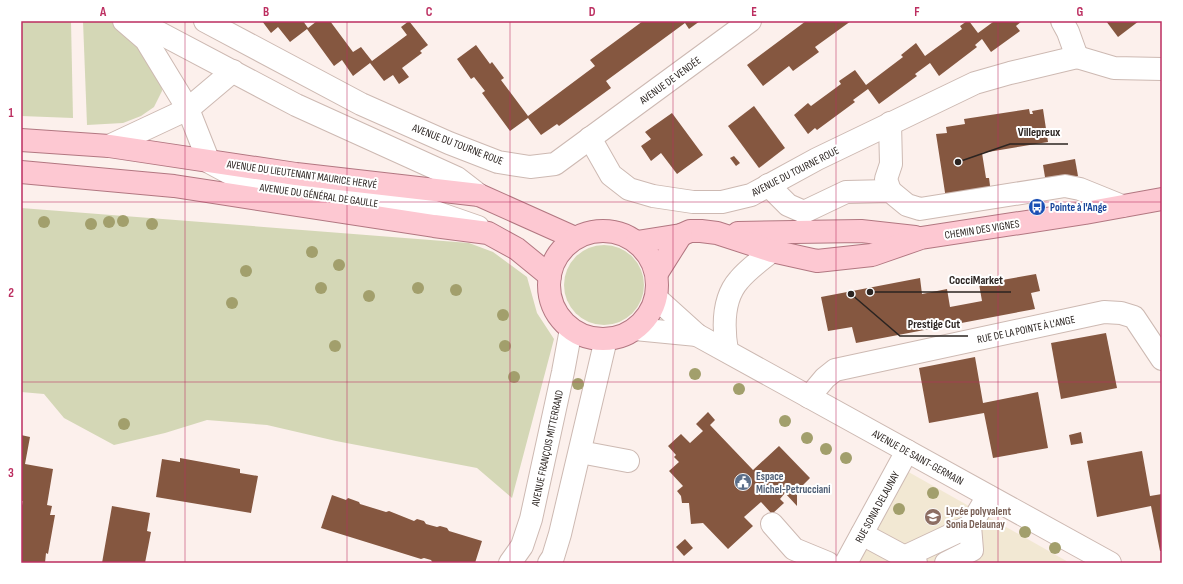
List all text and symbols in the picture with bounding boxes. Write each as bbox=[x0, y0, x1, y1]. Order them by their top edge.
text: A bbox=[99, 4, 107, 20]
text: B bbox=[263, 4, 269, 20]
text: C bbox=[426, 4, 433, 20]
text: D bbox=[589, 4, 596, 20]
text: E bbox=[751, 4, 757, 20]
text: F bbox=[914, 4, 920, 20]
text: G bbox=[1077, 4, 1084, 20]
street label: AVENUE DE VENDÉE bbox=[636, 54, 703, 108]
text: 1 bbox=[8, 105, 14, 121]
callout: Villepreux bbox=[1010, 120, 1068, 144]
street label: AVENUE DU TOURNE ROUE bbox=[410, 121, 505, 168]
text: Villepreux bbox=[1018, 125, 1060, 140]
street label: AVENUE DU TOURNE ROUE bbox=[748, 144, 841, 200]
street label: AVENUE DU LIEUTENANT MAURICE HERVÉ bbox=[225, 157, 378, 191]
street label: AVENUE DU GÉNÉRAL DE GAULLE bbox=[258, 181, 379, 210]
bus stop icon: Pointe à l'Ange bbox=[1027, 197, 1047, 217]
place label: Pointe à l'Ange bbox=[1050, 201, 1107, 214]
street label: CHEMIN DES VIGNES bbox=[944, 217, 1021, 242]
callout: CocciMarket bbox=[941, 268, 1011, 292]
text: CocciMarket bbox=[949, 273, 1003, 288]
text: 2 bbox=[8, 285, 14, 301]
callout: Prestige Cut bbox=[900, 312, 968, 336]
street label: RUE DE LA POINTE À L'ANGE bbox=[976, 313, 1076, 346]
text: Prestige Cut bbox=[908, 317, 960, 332]
street label: AVENUE FRANÇOIS MITTERRAND bbox=[529, 389, 566, 508]
street label: AVENUE DE SAINT-GERMAIN bbox=[869, 426, 966, 488]
text: 3 bbox=[8, 465, 14, 481]
street label: RUE SONIA DELAUNAY bbox=[852, 469, 903, 545]
place label: Espace Michel-Petrucciani bbox=[756, 470, 830, 496]
public building icon: Espace Michel-Petrucciani bbox=[733, 472, 753, 492]
place label: Lycée polyvalent Sonia Delaunay bbox=[946, 505, 1011, 531]
school or university icon: Lycée polyvalent Sonia Delaunay bbox=[923, 507, 943, 527]

